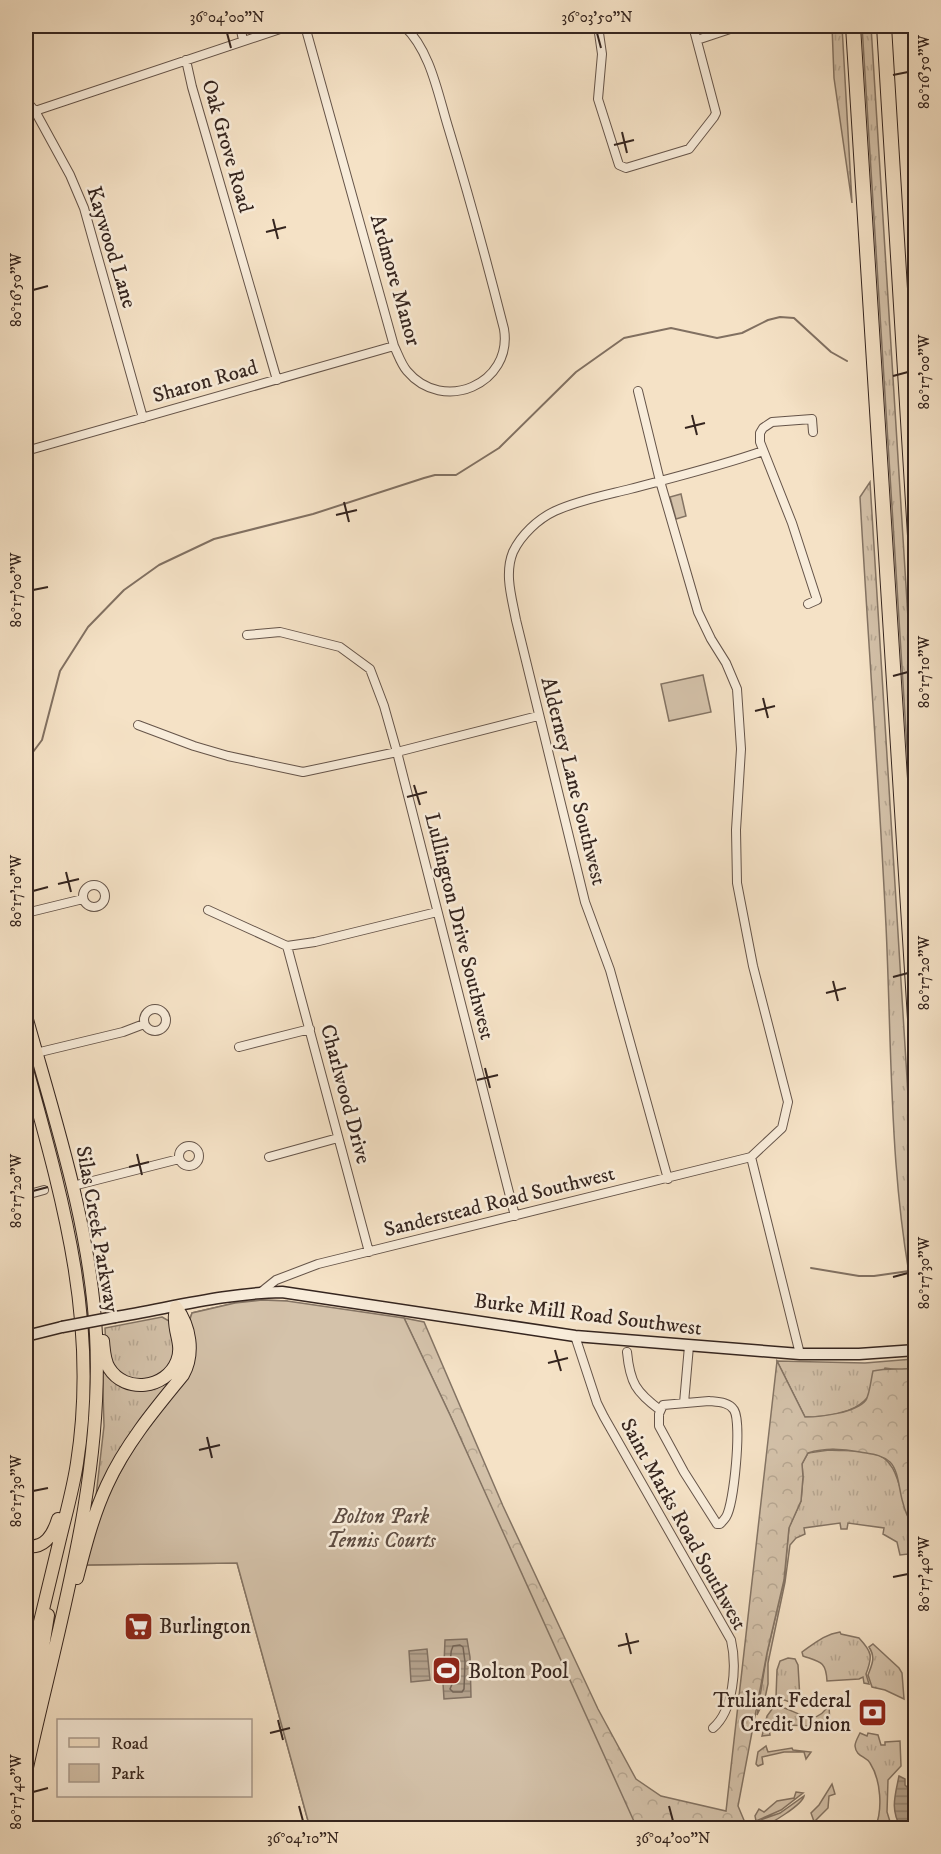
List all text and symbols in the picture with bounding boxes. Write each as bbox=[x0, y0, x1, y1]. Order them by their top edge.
text: 36°04'00"N bbox=[190, 8, 264, 27]
text: 36°03'50"N bbox=[562, 8, 633, 27]
text: 80°16'50"W bbox=[915, 35, 934, 109]
street label: Oak Grove Road bbox=[196, 77, 259, 216]
street label: Kaywood Lane bbox=[80, 183, 142, 312]
street label: Ardmore Manor bbox=[364, 212, 426, 349]
text: 80°16'50"W bbox=[7, 253, 26, 327]
text: 80°17'00"W bbox=[915, 334, 934, 409]
street label: Sharon Road bbox=[150, 354, 261, 409]
text: 80°17'00"W bbox=[7, 552, 26, 627]
text: 80°17'10"W bbox=[915, 636, 934, 708]
street label: Alderney Lane Southwest bbox=[535, 674, 612, 888]
street label: Lullington Drive Southwest bbox=[418, 810, 500, 1043]
text: 80°17'10"W bbox=[7, 855, 26, 927]
text: 80°17'20"W bbox=[915, 936, 934, 1010]
street label: Charlwood Drive bbox=[314, 1022, 376, 1167]
street label: Silas Creek Parkway bbox=[70, 1144, 125, 1315]
text: 80°17'20"W bbox=[7, 1154, 26, 1228]
street label: Sanderstead Road Southwest bbox=[381, 1161, 618, 1243]
text: 80°17'30"W bbox=[915, 1236, 934, 1309]
street label: Burke Mill Road Southwest bbox=[473, 1288, 703, 1342]
street label: Saint Marks Road Southwest bbox=[614, 1414, 752, 1635]
text: 80°17'30"W bbox=[7, 1454, 26, 1527]
park label: Bolton Park Tennis Courts bbox=[326, 1504, 436, 1554]
text: 80°17'40"W bbox=[915, 1536, 934, 1612]
supermarket icon: Burlington bbox=[122, 1610, 154, 1642]
place label: Burlington bbox=[159, 1614, 251, 1640]
sports icon: Bolton Pool bbox=[431, 1655, 463, 1687]
place label: Bolton Pool bbox=[468, 1659, 569, 1685]
place label: Truliant Federal Credit Union bbox=[713, 1688, 852, 1738]
bank icon: Truliant Federal Credit Union bbox=[856, 1696, 888, 1728]
legend bbox=[57, 1719, 252, 1797]
text: Road bbox=[111, 1733, 148, 1755]
text: 80°17'40"W bbox=[7, 1754, 26, 1830]
text: Park bbox=[111, 1763, 145, 1785]
text: 36°04'10"N bbox=[267, 1829, 339, 1848]
text: 36°04'00"N bbox=[636, 1829, 710, 1848]

